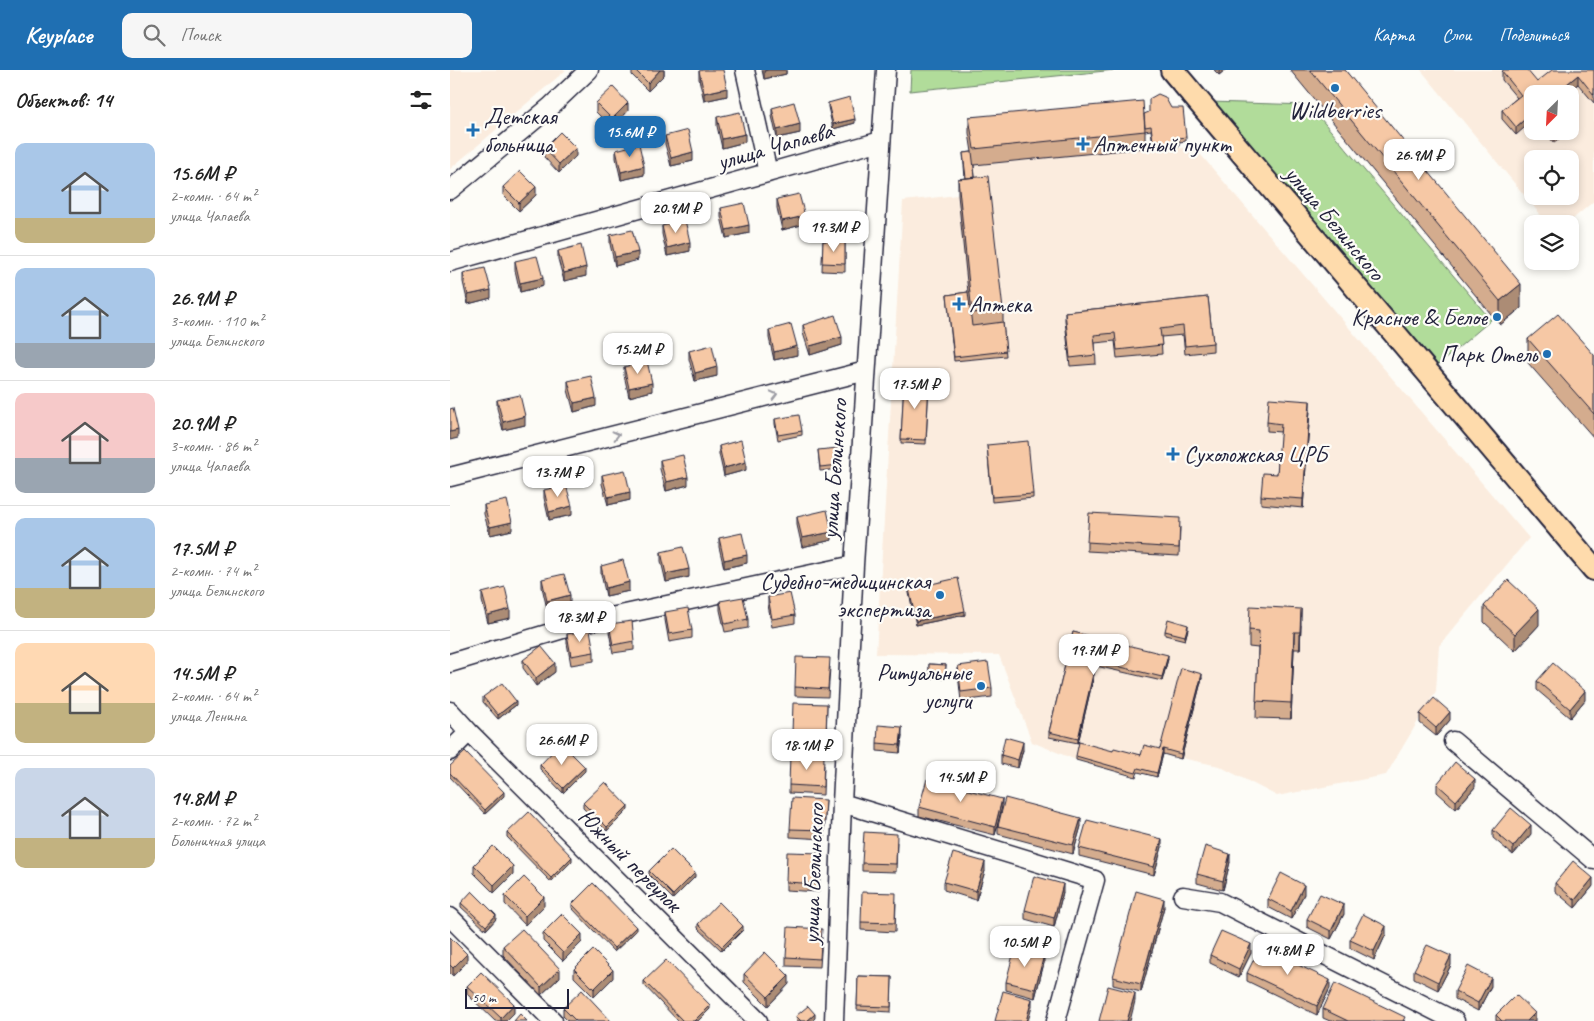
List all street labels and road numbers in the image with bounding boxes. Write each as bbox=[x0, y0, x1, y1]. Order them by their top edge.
street label: улица Чапаева bbox=[712, 115, 838, 177]
street label: улица Белинского bbox=[1277, 158, 1393, 288]
street label: улица Белинского bbox=[814, 396, 854, 542]
street label: Южный переулок bbox=[572, 802, 690, 920]
street label: улица Белинского bbox=[795, 802, 830, 947]

